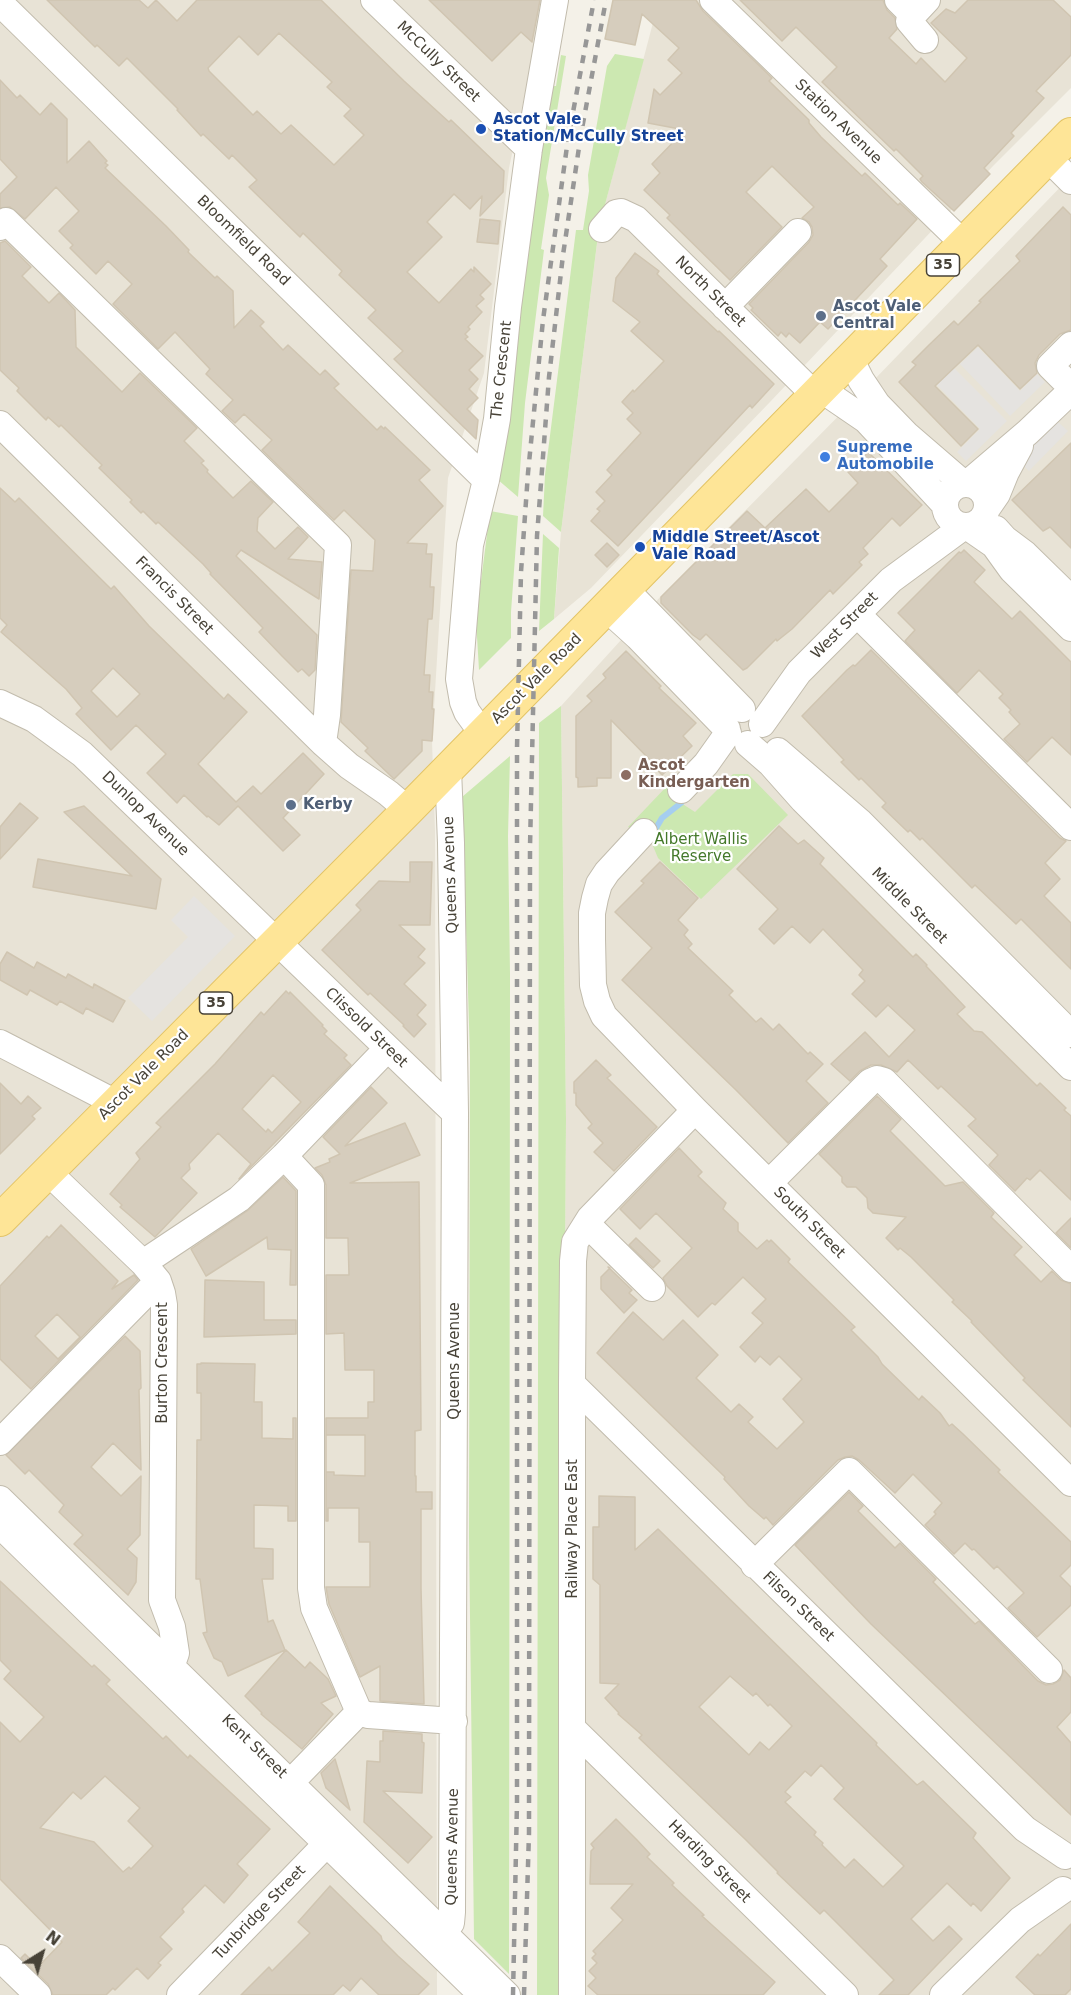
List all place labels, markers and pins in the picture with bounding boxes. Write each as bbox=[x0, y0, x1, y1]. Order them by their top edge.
place label: Ascot Vale Station/McCully Street bbox=[493, 111, 684, 146]
marker: Ascot Vale Station/McCully Street bbox=[474, 122, 488, 136]
place label: Ascot Vale Central bbox=[833, 298, 921, 333]
marker: Ascot Vale Central bbox=[814, 309, 828, 323]
place label: Supreme Automobile bbox=[837, 439, 934, 474]
marker: Supreme Automobile bbox=[818, 450, 832, 464]
place label: Middle Street/Ascot Vale Road bbox=[652, 529, 819, 564]
marker: Middle Street/Ascot Vale Road bbox=[633, 540, 647, 554]
place label: Ascot Kindergarten bbox=[638, 757, 750, 792]
marker: Ascot Kindergarten bbox=[619, 768, 633, 782]
place label: Kerby bbox=[303, 796, 352, 814]
marker: Kerby bbox=[284, 798, 298, 812]

